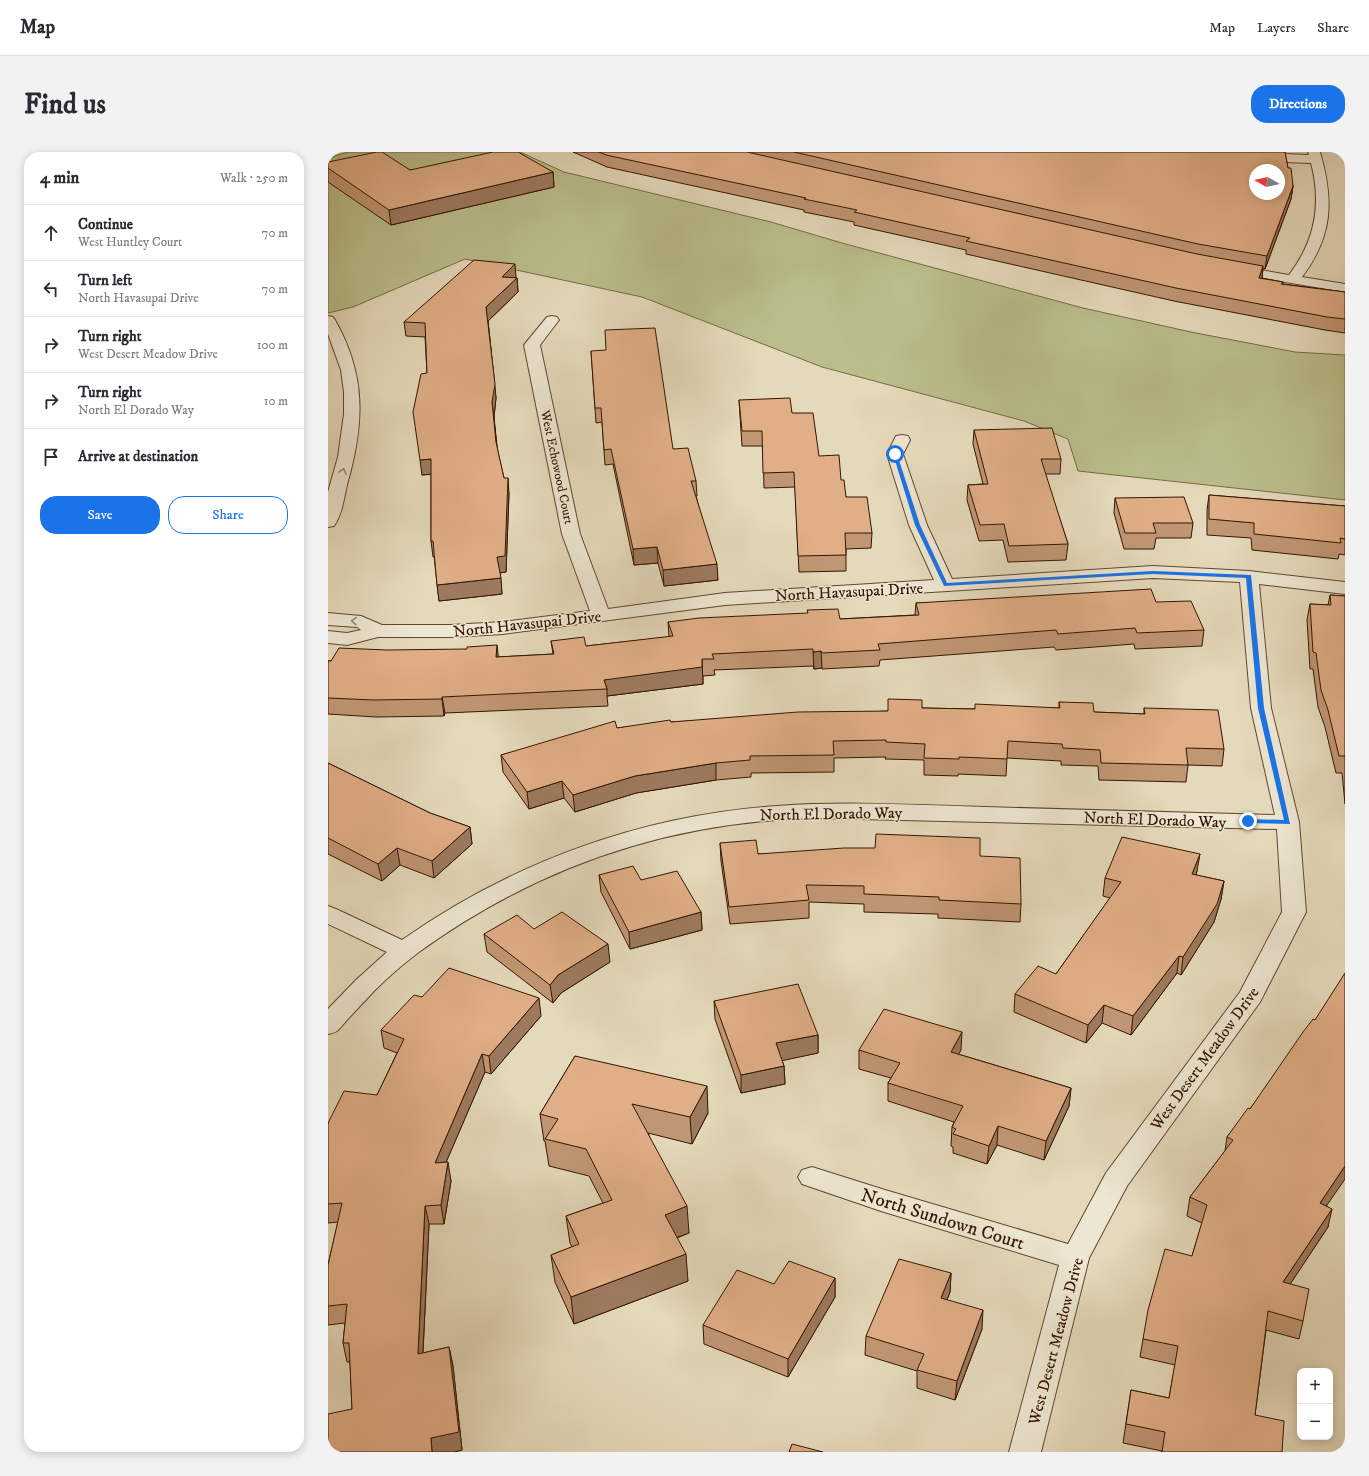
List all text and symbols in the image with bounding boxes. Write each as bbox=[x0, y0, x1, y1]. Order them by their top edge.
text: Map bbox=[20, 16, 55, 39]
text: Map bbox=[1209, 19, 1235, 37]
text: Layers bbox=[1257, 19, 1295, 37]
text: Share bbox=[1317, 19, 1349, 37]
button: Directions bbox=[1251, 85, 1345, 123]
text: Find us bbox=[24, 87, 106, 122]
north arrow bbox=[1249, 164, 1285, 200]
text: 4 min bbox=[40, 167, 79, 189]
text: Walk · 250 m bbox=[220, 170, 288, 186]
text: Continue bbox=[78, 215, 133, 234]
icon: ahead bbox=[40, 222, 62, 244]
text: 70 m bbox=[262, 225, 288, 241]
text: West Huntley Court bbox=[78, 234, 182, 250]
text: Turn left bbox=[78, 271, 132, 290]
icon: left bbox=[40, 278, 62, 300]
text: 70 m bbox=[262, 281, 288, 297]
text: North Havasupai Drive bbox=[78, 290, 199, 306]
text: Turn right bbox=[78, 327, 141, 346]
icon: right bbox=[40, 334, 62, 356]
text: 100 m bbox=[257, 337, 288, 353]
text: West Desert Meadow Drive bbox=[78, 346, 218, 362]
text: Turn right bbox=[78, 383, 141, 402]
icon: right bbox=[40, 390, 62, 412]
text: 10 m bbox=[264, 393, 288, 409]
text: North El Dorado Way bbox=[78, 402, 194, 418]
street label: West Echowood Court bbox=[537, 408, 577, 526]
route start bbox=[886, 445, 904, 463]
icon: arrive bbox=[40, 446, 62, 468]
text: Arrive at destination bbox=[78, 447, 198, 466]
one-way arrow bbox=[338, 468, 347, 475]
button: Save bbox=[40, 496, 160, 534]
button: Share bbox=[168, 496, 288, 534]
street label: North Havasupai Drive bbox=[774, 578, 924, 606]
street label: North Havasupai Drive bbox=[452, 606, 602, 642]
one-way arrow bbox=[351, 616, 357, 625]
street label: North El Dorado Way bbox=[760, 803, 903, 825]
street label: North El Dorado Way bbox=[1083, 808, 1227, 832]
route end bbox=[1239, 812, 1257, 830]
street label: West Desert Meadow Drive bbox=[1145, 983, 1264, 1135]
street label: North Sundown Court bbox=[858, 1184, 1027, 1255]
street label: West Desert Meadow Drive bbox=[1024, 1255, 1088, 1428]
map controls bbox=[1297, 1368, 1333, 1440]
button: + bbox=[1297, 1368, 1333, 1404]
button: − bbox=[1297, 1404, 1333, 1440]

